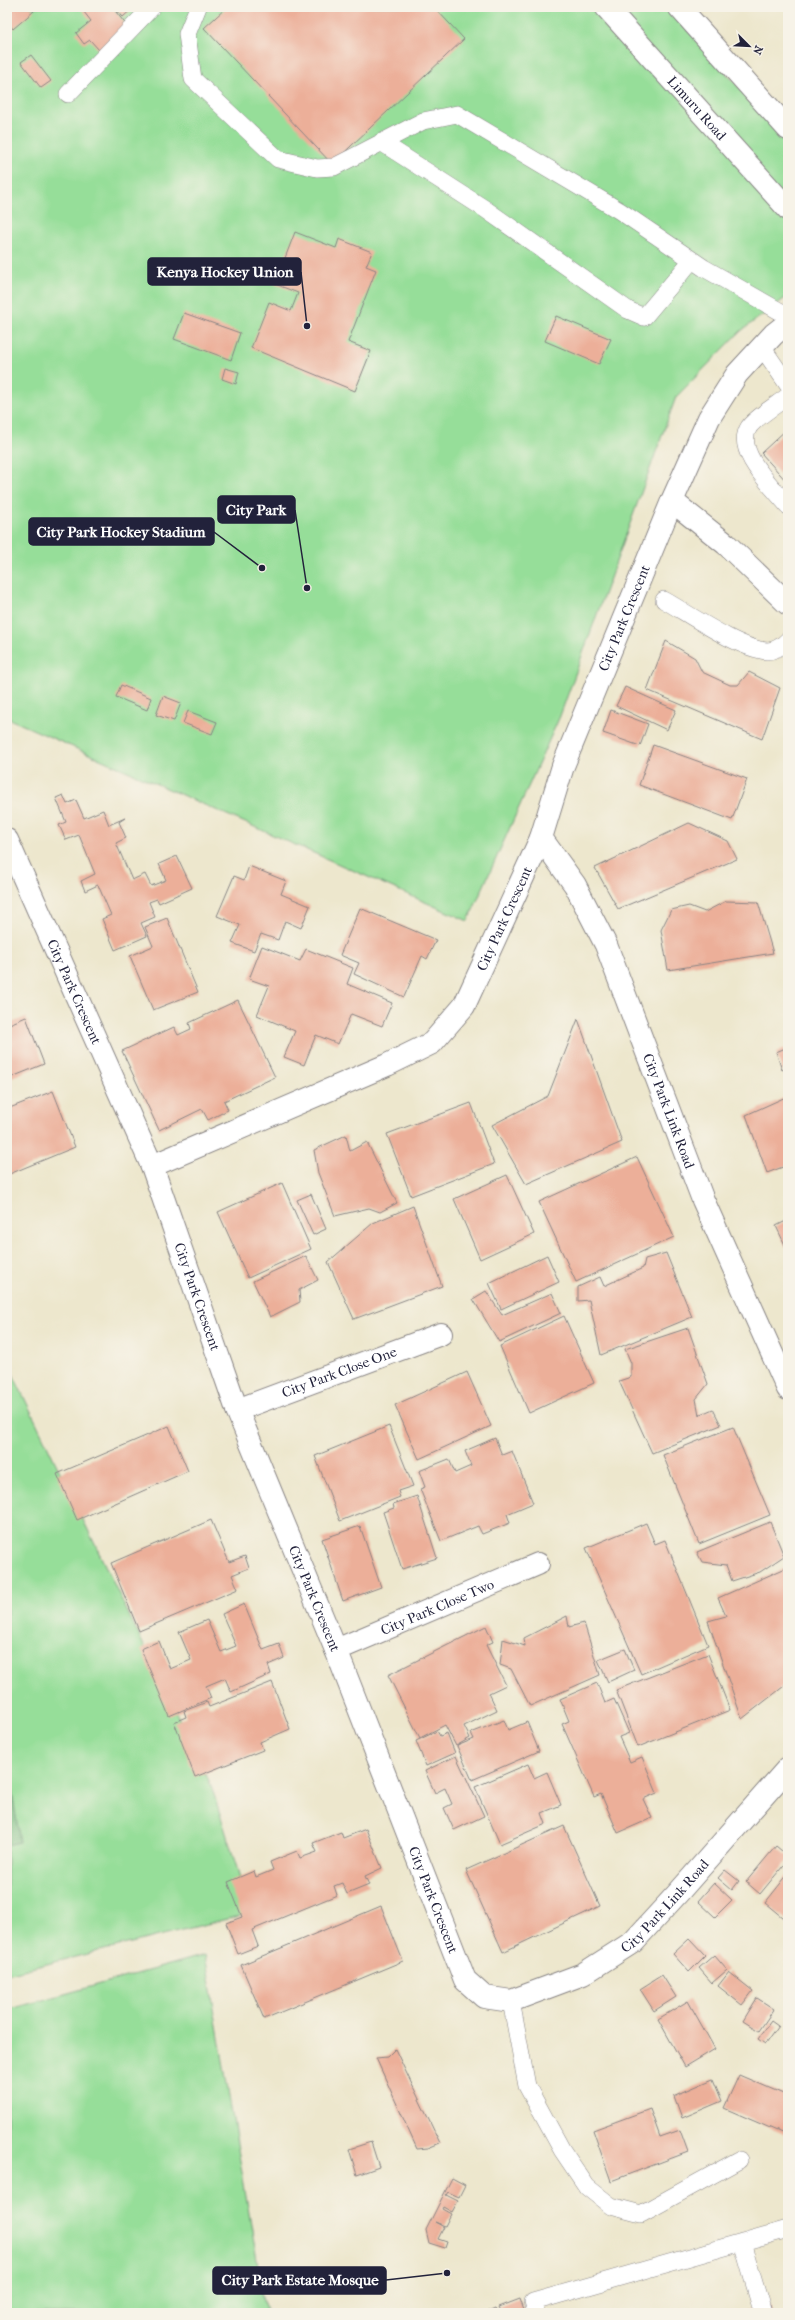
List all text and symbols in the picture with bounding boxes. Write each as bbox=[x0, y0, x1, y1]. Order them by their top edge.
north arrow bbox=[729, 26, 769, 66]
text: N bbox=[750, 43, 765, 57]
street label: Limuru Road bbox=[664, 73, 730, 144]
callout: Kenya Hockey Union bbox=[148, 258, 301, 285]
text: Kenya Hockey Union bbox=[157, 263, 294, 281]
callout: City Park bbox=[218, 496, 295, 523]
text: City Park bbox=[226, 501, 288, 519]
callout: City Park Hockey Stadium bbox=[29, 518, 214, 545]
text: City Park Hockey Stadium bbox=[36, 523, 206, 541]
street label: City Park Crescent bbox=[595, 562, 653, 674]
street label: City Park Crescent bbox=[473, 864, 535, 974]
street label: City Park Crescent bbox=[44, 936, 105, 1047]
street label: City Park Link Road bbox=[639, 1051, 699, 1171]
street label: City Park Crescent bbox=[171, 1240, 224, 1353]
street label: City Park Close One bbox=[279, 1343, 399, 1401]
street label: City Park Crescent bbox=[285, 1543, 344, 1654]
street label: City Park Close Two bbox=[378, 1575, 496, 1639]
street label: City Park Crescent bbox=[405, 1844, 462, 1956]
street label: City Park Link Road bbox=[617, 1855, 713, 1956]
callout: City Park Estate Mosque bbox=[213, 2267, 386, 2294]
text: City Park Estate Mosque bbox=[221, 2271, 379, 2289]

